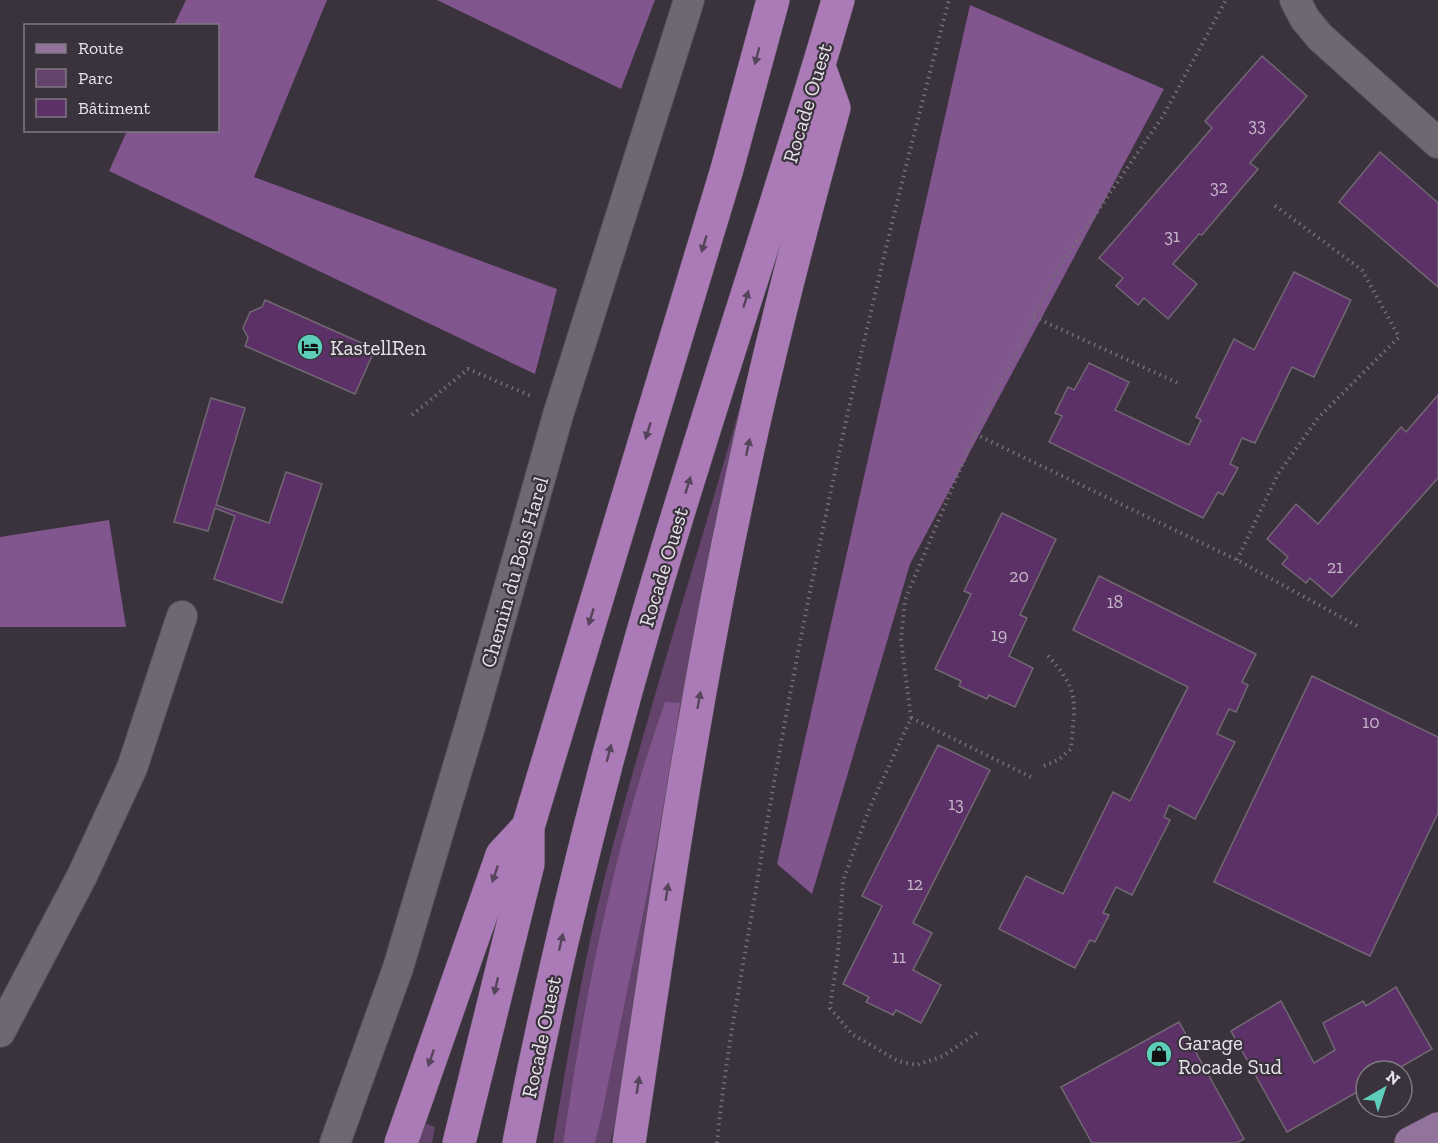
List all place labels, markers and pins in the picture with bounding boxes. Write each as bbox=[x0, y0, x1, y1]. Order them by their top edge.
hotel icon: KastellRen bbox=[295, 332, 325, 362]
place label: KastellRen bbox=[330, 335, 426, 360]
place label: Garage Rocade Sud bbox=[1178, 1030, 1282, 1079]
shop icon: Garage Rocade Sud bbox=[1144, 1039, 1174, 1069]

